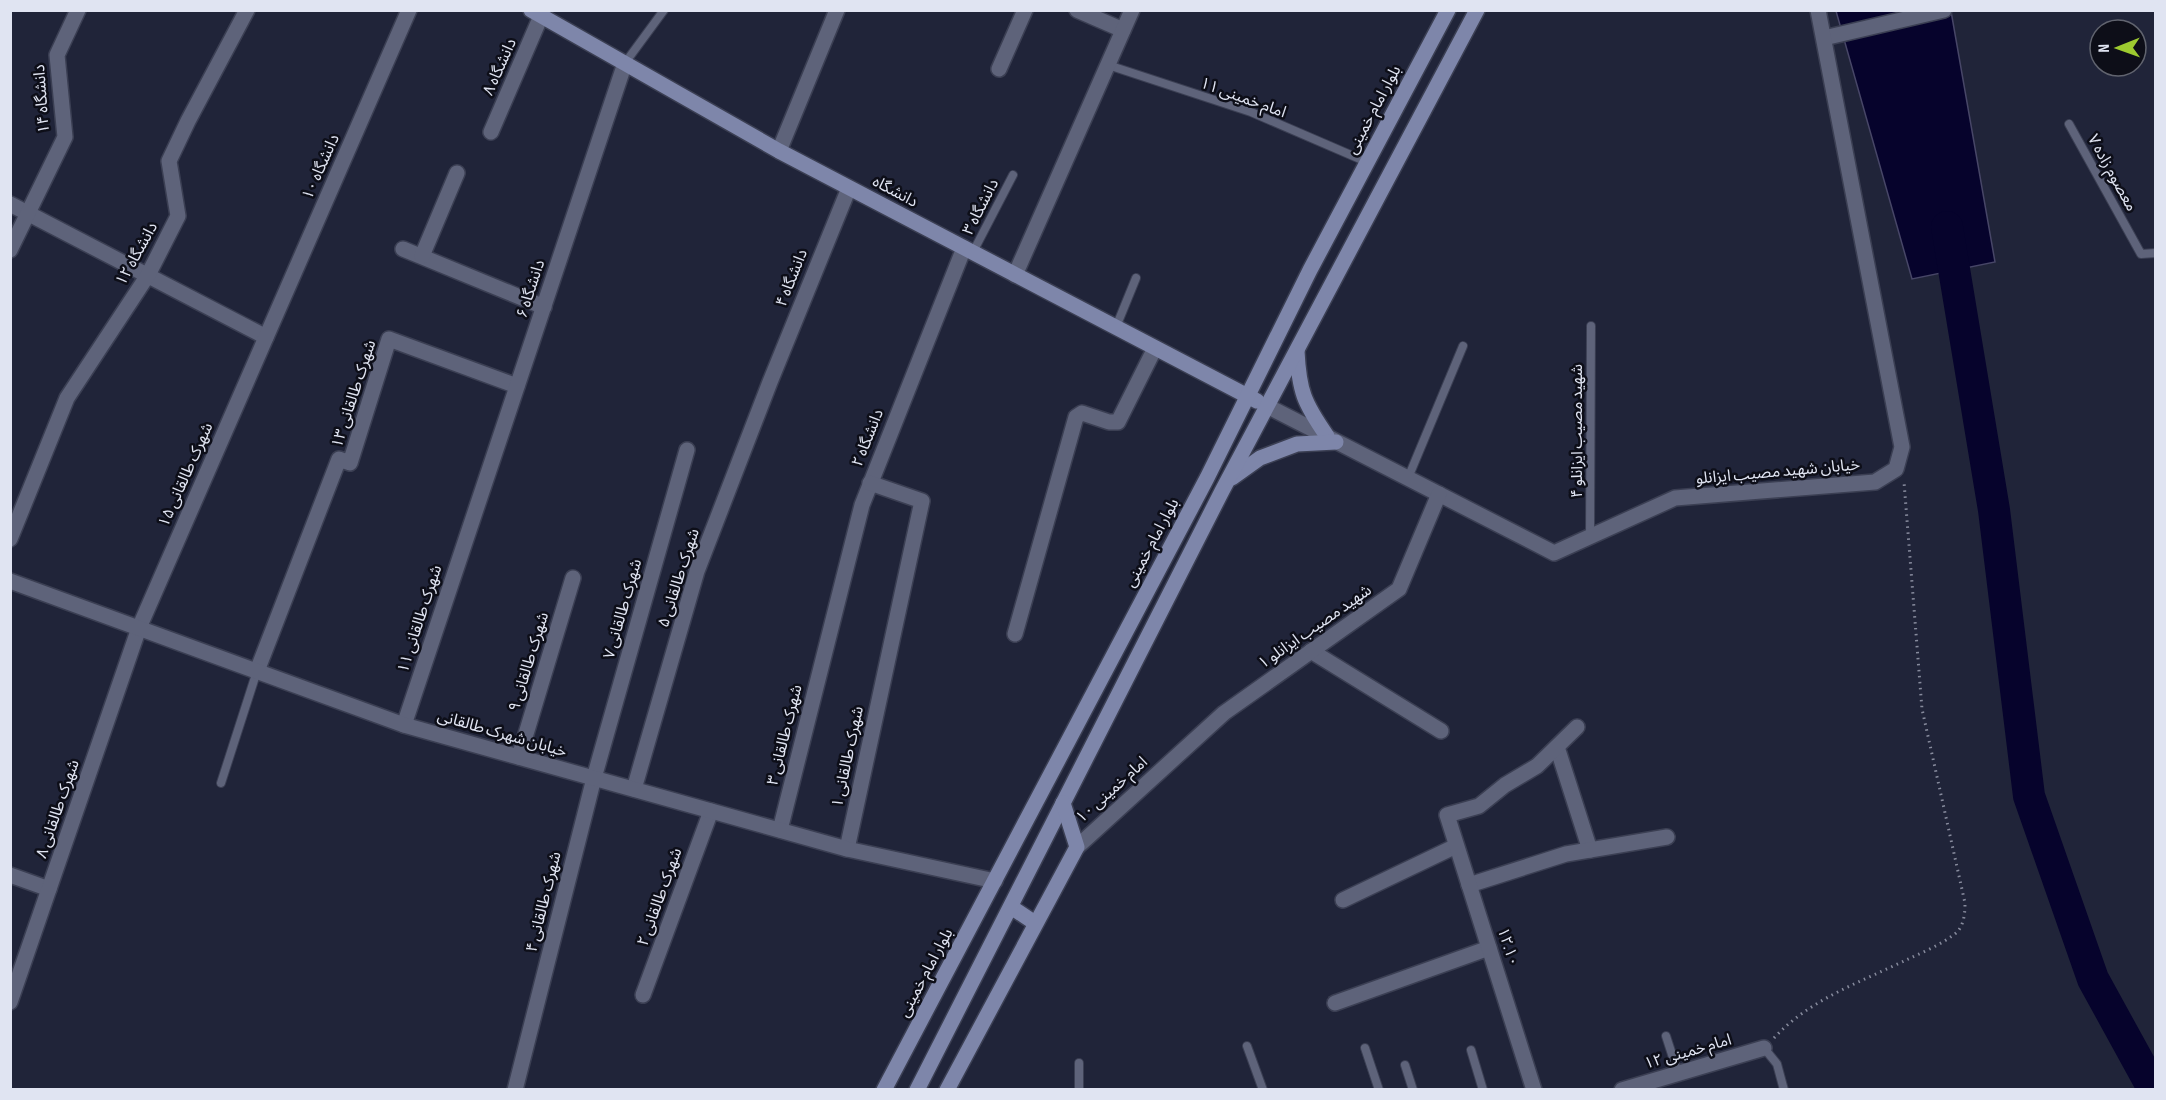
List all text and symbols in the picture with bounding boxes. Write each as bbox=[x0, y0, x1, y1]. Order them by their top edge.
north arrow bbox=[2088, 18, 2148, 78]
street label: دانشگاه ۸ bbox=[479, 36, 521, 98]
text: N bbox=[2095, 44, 2114, 53]
street label: بلوار امام خمینی bbox=[1343, 62, 1407, 159]
street label: دانشگاه ۱۴ bbox=[30, 64, 54, 134]
street label: امام خمینی ۱۱ bbox=[1197, 74, 1288, 124]
street label: دانشگاه ۱۰ bbox=[298, 131, 344, 203]
street label: معصوم زاده ۷ bbox=[2081, 131, 2141, 216]
street label: دانشگاه bbox=[869, 172, 921, 212]
street label: دانشگاه ۳ bbox=[959, 176, 1003, 238]
street label: دانشگاه ۱۲ bbox=[112, 219, 162, 289]
street label: دانشگاه ۴ bbox=[772, 246, 812, 310]
street label: دانشگاه ۶ bbox=[513, 257, 549, 321]
street label: شهرک طالقانی ۱۳ bbox=[328, 338, 380, 450]
street label: شهید مصیب ایزانلو ۴ bbox=[1568, 364, 1587, 498]
street label: دانشگاه ۲ bbox=[848, 406, 888, 470]
street label: شهرک طالقانی ۱۵ bbox=[155, 420, 217, 530]
street label: خیابان شهید مصیب ایزانلو bbox=[1695, 455, 1861, 489]
street label: بلوار امام خمینی bbox=[1121, 495, 1185, 592]
street label: شهرک طالقانی ۵ bbox=[654, 526, 704, 630]
street label: شهرک طالقانی ۷ bbox=[600, 557, 646, 661]
street label: شهرک طالقانی ۱۱ bbox=[394, 563, 446, 675]
street label: شهید مصیب ایزانلو ۱ bbox=[1255, 581, 1375, 673]
street label: شهرک طالقانی ۹ bbox=[505, 610, 553, 714]
street label: شهرک طالقانی ۳ bbox=[763, 683, 807, 787]
street label: شهرک طالقانی ۱ bbox=[828, 705, 868, 809]
street label: خیابان شهرک طالقانی bbox=[435, 706, 569, 762]
street label: امام خمینی ۱۰ bbox=[1072, 753, 1153, 829]
street label: شهرک طالقانی ۸ bbox=[32, 757, 84, 861]
street label: شهرک طالقانی ۲ bbox=[633, 845, 687, 949]
street label: شهرک طالقانی ۴ bbox=[522, 850, 566, 954]
street label: بلوار امام خمینی bbox=[895, 925, 959, 1022]
street label: ۱۲.۱۰ bbox=[1493, 925, 1523, 969]
street label: امام خمینی ۱۲ bbox=[1642, 1030, 1734, 1075]

